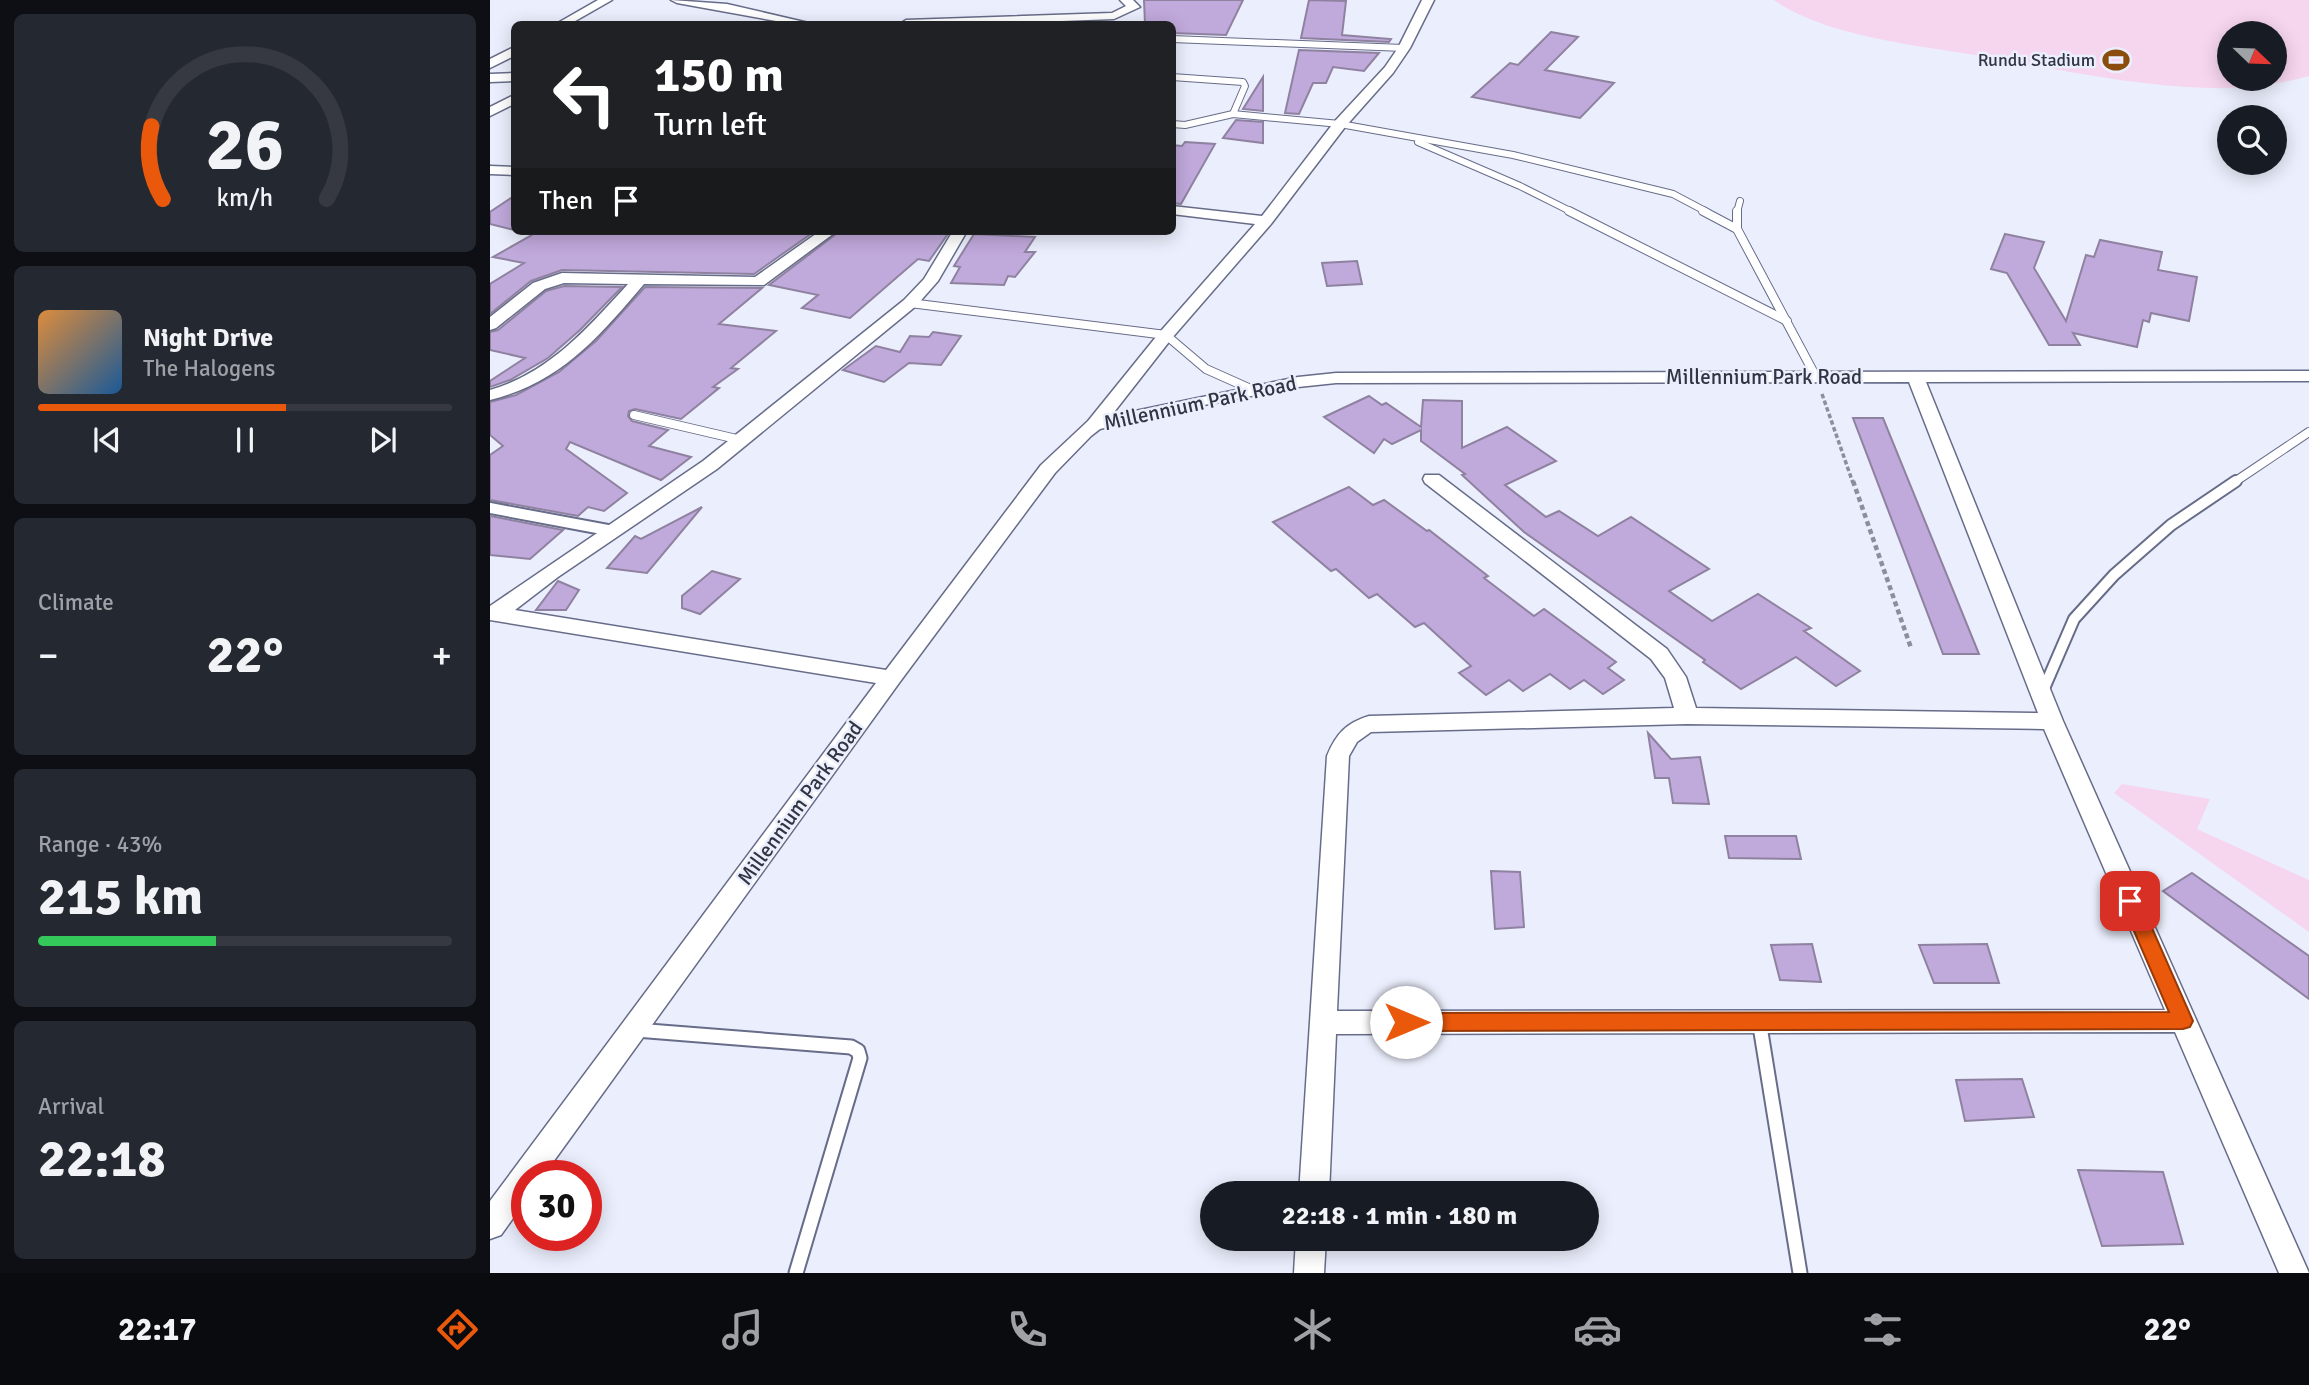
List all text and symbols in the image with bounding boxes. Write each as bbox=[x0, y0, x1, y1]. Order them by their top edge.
north arrow bbox=[2217, 21, 2287, 91]
map controls bbox=[2217, 21, 2287, 175]
text: 150 m bbox=[654, 45, 784, 105]
sports icon: Rundu Stadium bbox=[2101, 45, 2131, 75]
icon: left bbox=[539, 49, 630, 140]
place label: Rundu Stadium bbox=[1978, 49, 2095, 71]
text: 26 bbox=[206, 101, 284, 190]
text: Turn left bbox=[654, 105, 767, 144]
button: search bbox=[2217, 105, 2287, 175]
text: km/h bbox=[217, 182, 273, 213]
icon: arrive bbox=[607, 182, 645, 220]
text: Then bbox=[539, 185, 593, 217]
text: Night Drive bbox=[143, 322, 273, 354]
text: The Halogens bbox=[143, 354, 275, 383]
street label: Millennium Park Road bbox=[1666, 364, 1862, 390]
street label: Millennium Park Road bbox=[1101, 370, 1299, 436]
icon: previous bbox=[88, 421, 126, 459]
icon: pause bbox=[226, 421, 264, 459]
icon: next bbox=[364, 421, 402, 459]
text: Climate bbox=[38, 588, 114, 617]
text: 22° bbox=[207, 623, 283, 687]
text: − bbox=[38, 632, 59, 679]
text: + bbox=[431, 632, 452, 679]
street label: Millennium Park Road bbox=[732, 716, 868, 890]
text: Range · 43% bbox=[38, 830, 162, 859]
text: 215 km bbox=[38, 865, 203, 929]
pin bbox=[2100, 871, 2160, 931]
icon: arrive bbox=[2111, 882, 2149, 920]
position arrow bbox=[1369, 985, 1443, 1059]
text: Arrival bbox=[38, 1092, 104, 1121]
text: 22:18 bbox=[38, 1127, 166, 1191]
speed limit sign: 30 bbox=[511, 1160, 602, 1251]
text: 22:18 · 1 min · 180 m bbox=[1282, 1200, 1517, 1232]
icon: directions bbox=[433, 1305, 482, 1354]
icon: music bbox=[718, 1305, 767, 1354]
icon: phone bbox=[1003, 1305, 1052, 1354]
icon: climate bbox=[1288, 1305, 1337, 1354]
icon: car bbox=[1573, 1305, 1622, 1354]
icon: filters bbox=[1858, 1305, 1907, 1354]
text: 22:17 bbox=[118, 1310, 197, 1349]
text: 22° bbox=[2143, 1310, 2191, 1349]

